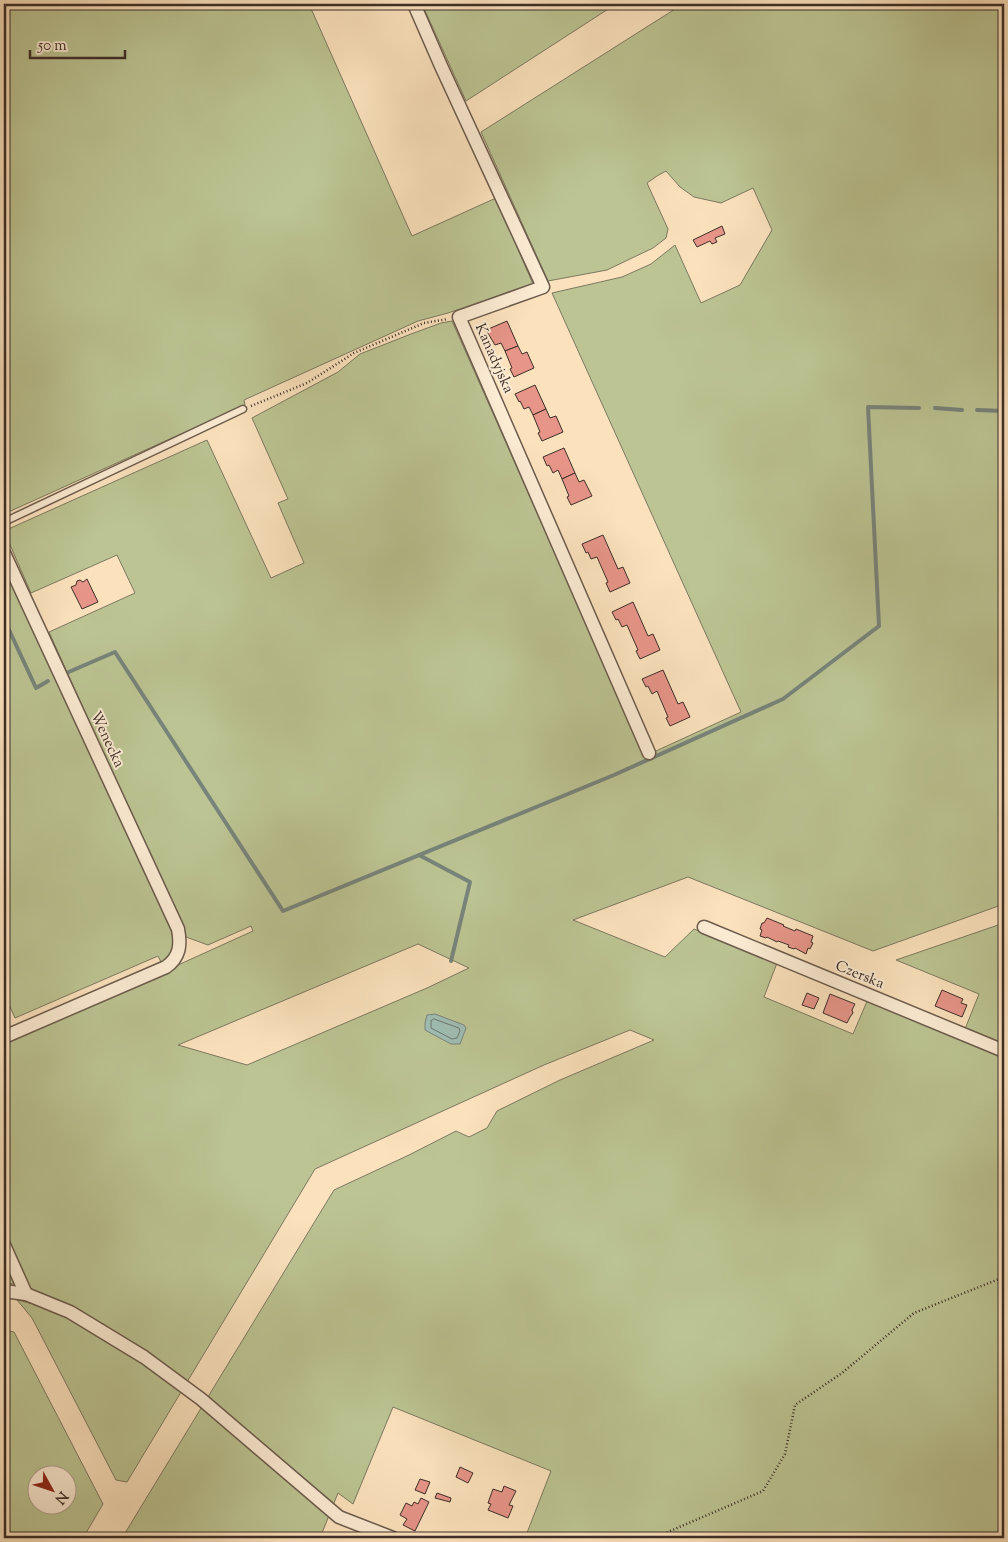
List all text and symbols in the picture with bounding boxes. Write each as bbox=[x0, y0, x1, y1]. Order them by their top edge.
scale bar bbox=[30, 28, 125, 60]
text: 50 m bbox=[37, 36, 67, 57]
street label: Kanadyjska bbox=[469, 320, 518, 397]
street label: Wenecka bbox=[85, 708, 129, 771]
street label: Czerska bbox=[832, 956, 887, 995]
north arrow bbox=[28, 1464, 78, 1514]
text: N bbox=[49, 1486, 72, 1508]

